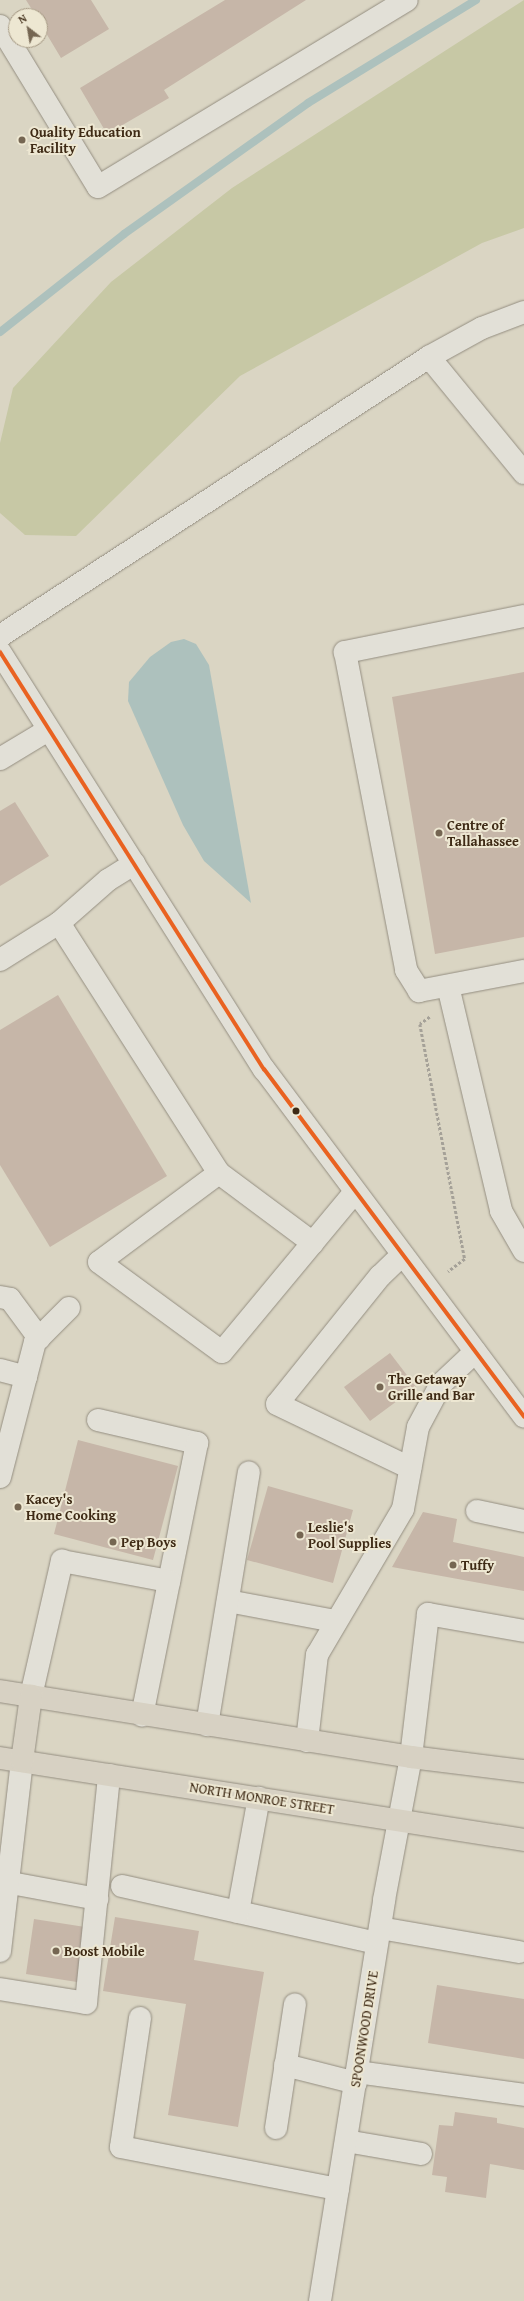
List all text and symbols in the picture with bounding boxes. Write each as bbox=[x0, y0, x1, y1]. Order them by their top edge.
north arrow bbox=[8, 8, 48, 48]
text: N bbox=[15, 10, 30, 27]
place label: Quality Education Facility bbox=[30, 124, 141, 156]
marker: Quality Education Facility bbox=[17, 135, 27, 145]
place label: Centre of Tallahassee bbox=[447, 817, 519, 850]
marker: Centre of Tallahassee bbox=[434, 828, 444, 838]
unlabelled marker bbox=[291, 1106, 301, 1116]
place label: The Getaway Grille and Bar bbox=[388, 1371, 475, 1404]
marker: The Getaway Grille and Bar bbox=[375, 1382, 385, 1392]
place label: Kacey's Home Cooking bbox=[26, 1491, 116, 1524]
marker: Kacey's Home Cooking bbox=[13, 1502, 23, 1512]
place label: Leslie's Pool Supplies bbox=[308, 1519, 391, 1552]
marker: Leslie's Pool Supplies bbox=[295, 1530, 305, 1540]
place label: Pep Boys bbox=[121, 1534, 176, 1550]
marker: Pep Boys bbox=[108, 1537, 118, 1547]
place label: Tuffy bbox=[461, 1557, 494, 1573]
marker: Tuffy bbox=[448, 1560, 458, 1570]
street label: NORTH MONROE STREET bbox=[188, 1778, 336, 1818]
place label: Boost Mobile bbox=[64, 1943, 145, 1959]
marker: Boost Mobile bbox=[51, 1946, 61, 1956]
street label: SPOONWOOD DRIVE bbox=[346, 1969, 382, 2089]

